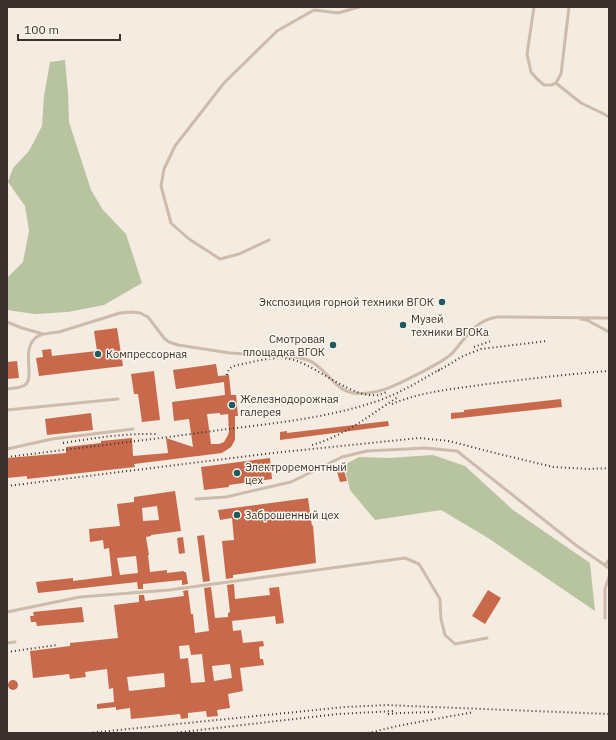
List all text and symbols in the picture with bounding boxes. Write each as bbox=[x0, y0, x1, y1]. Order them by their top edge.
scale bar bbox=[18, 16, 120, 42]
text: 100 m bbox=[24, 22, 59, 37]
place label: Экспозиция горной техники ВГОК bbox=[259, 295, 434, 309]
marker: Экспозиция горной техники ВГОК bbox=[437, 297, 447, 307]
place label: Музей техники ВГОКа bbox=[411, 312, 489, 339]
marker: Музей техники ВГОКа bbox=[398, 320, 408, 330]
place label: Смотровая площадка ВГОК bbox=[243, 332, 325, 359]
marker: Смотровая площадка ВГОК bbox=[328, 340, 338, 350]
place label: Компрессорная bbox=[106, 347, 187, 361]
marker: Компрессорная bbox=[93, 349, 103, 359]
place label: Железнодорожная галерея bbox=[240, 392, 339, 419]
marker: Железнодорожная галерея bbox=[227, 400, 237, 410]
place label: Электроремонтный цех bbox=[245, 460, 347, 487]
marker: Электроремонтный цех bbox=[232, 468, 242, 478]
place label: Заброшенный цех bbox=[245, 508, 339, 522]
marker: Заброшенный цех bbox=[232, 510, 242, 520]

